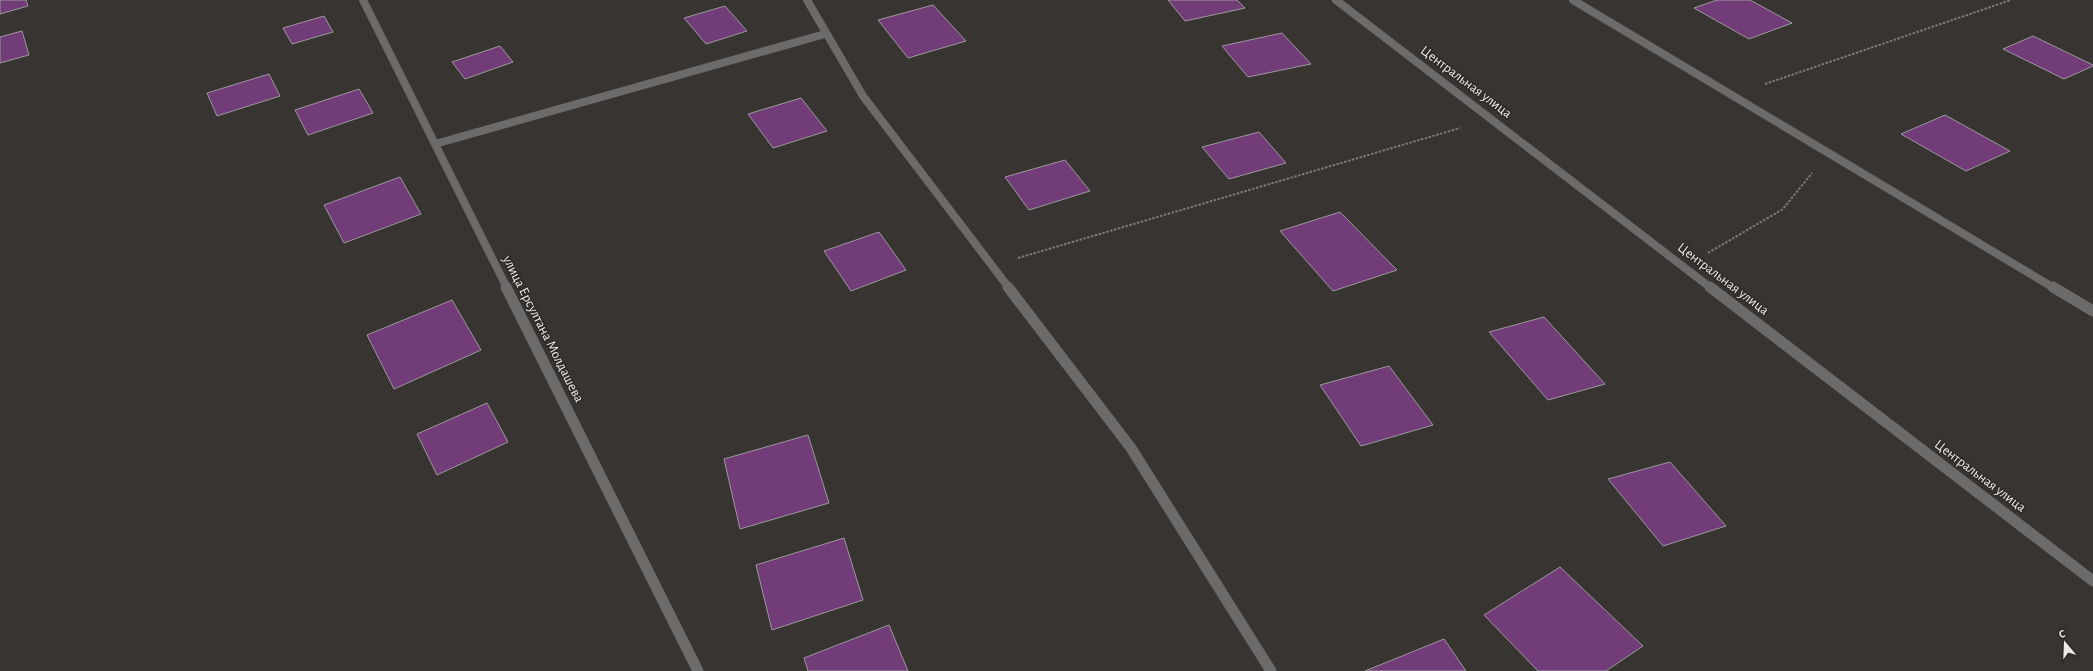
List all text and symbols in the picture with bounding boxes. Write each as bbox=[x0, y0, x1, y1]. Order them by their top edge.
street label: Центральная улица bbox=[1418, 43, 1515, 121]
street label: Центральная улица bbox=[1675, 240, 1772, 318]
street label: улица Ерсултана Молдашева bbox=[499, 253, 586, 405]
street label: Центральная улица bbox=[1932, 437, 2029, 515]
north arrow bbox=[2045, 623, 2085, 663]
text: С bbox=[2057, 628, 2067, 640]

